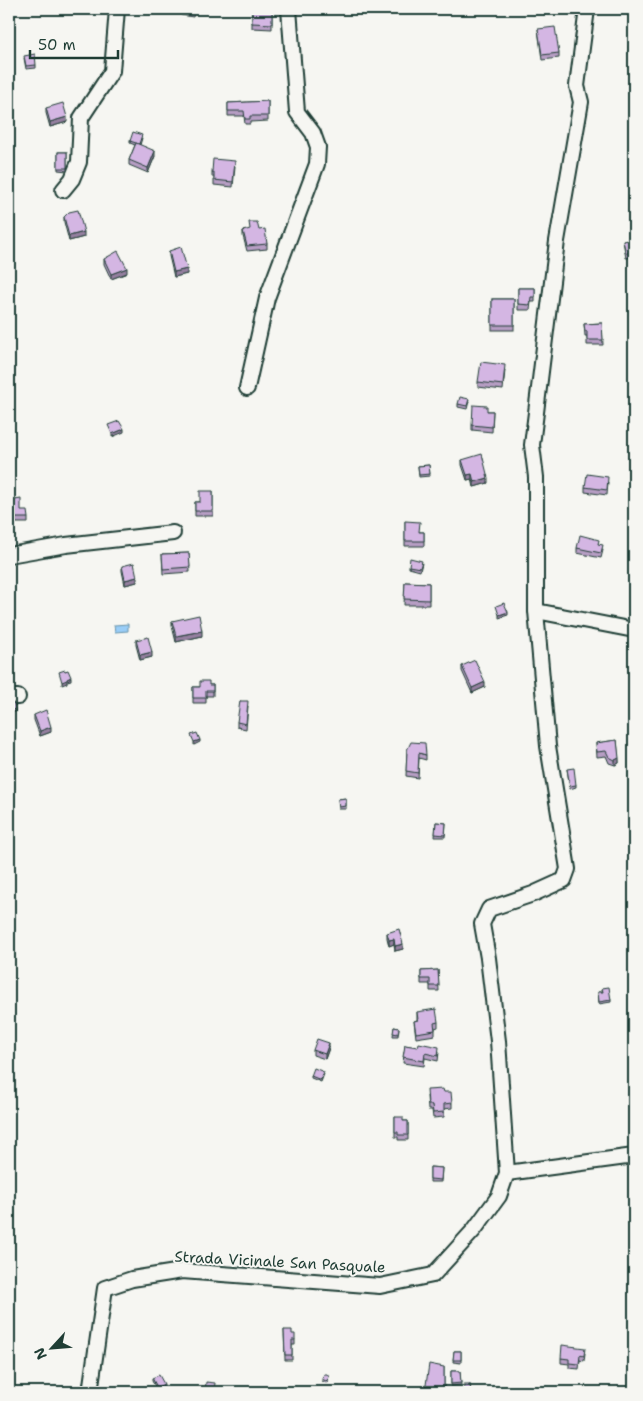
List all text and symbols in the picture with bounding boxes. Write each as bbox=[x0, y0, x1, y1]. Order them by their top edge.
scale bar bbox=[30, 28, 118, 60]
text: 50 m bbox=[38, 35, 76, 55]
street label: Strada Vicinale San Pasquale bbox=[174, 1246, 386, 1278]
north arrow bbox=[28, 1324, 78, 1374]
text: N bbox=[30, 1345, 51, 1363]

